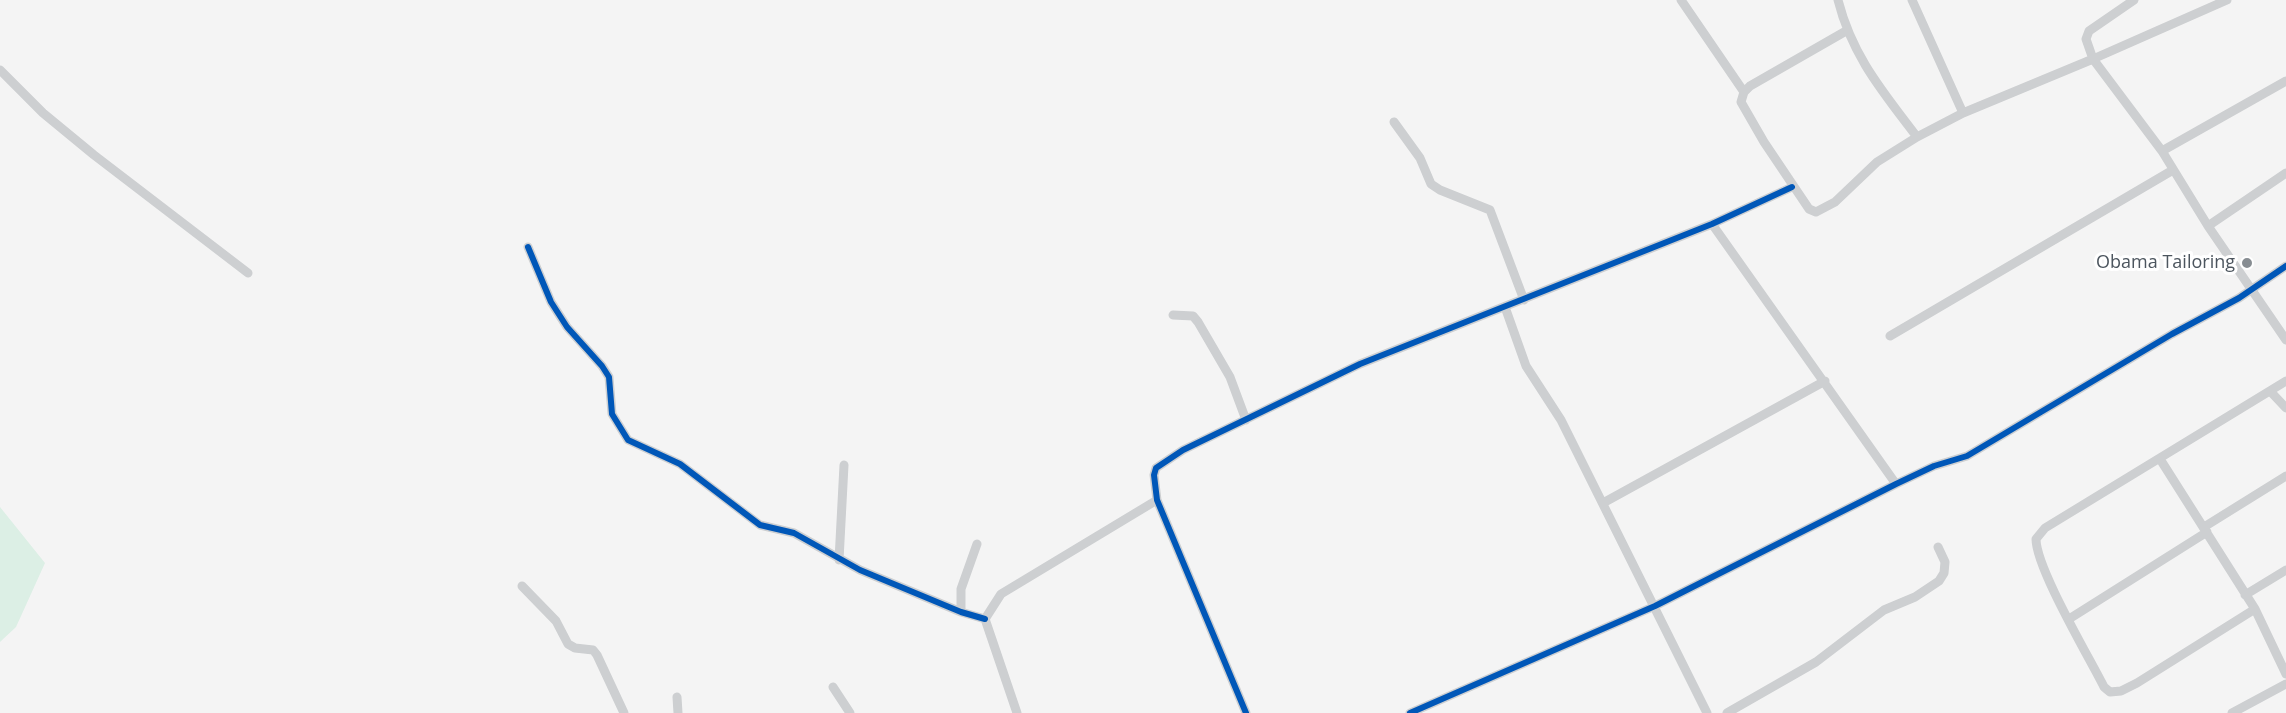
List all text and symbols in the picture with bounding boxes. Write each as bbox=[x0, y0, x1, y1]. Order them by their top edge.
place label: Obama Tailoring bbox=[2096, 252, 2235, 274]
marker: Obama Tailoring bbox=[2240, 256, 2254, 270]

